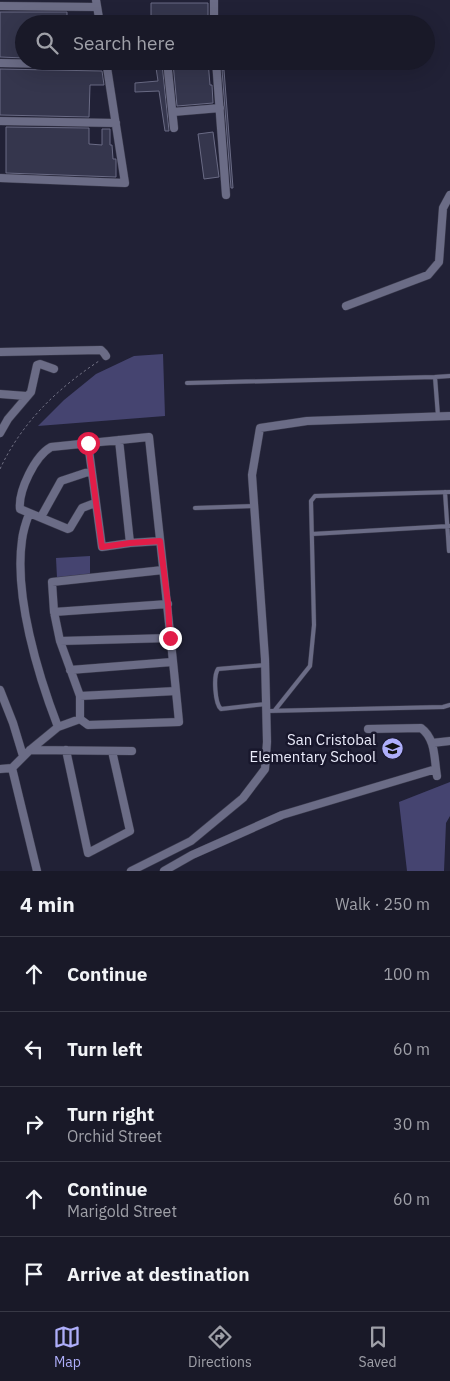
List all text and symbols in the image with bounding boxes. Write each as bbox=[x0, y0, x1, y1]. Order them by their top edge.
search box bbox=[15, 15, 435, 70]
icon: search bbox=[33, 29, 61, 57]
text: Search here bbox=[73, 31, 175, 55]
route start bbox=[77, 432, 100, 455]
route end bbox=[159, 627, 182, 650]
place label: San Cristobal Elementary School bbox=[249, 730, 376, 766]
school or university icon: San Cristobal Elementary School bbox=[380, 737, 404, 761]
text: 4 min bbox=[20, 890, 75, 918]
text: Walk · 250 m bbox=[335, 894, 430, 914]
icon: ahead bbox=[20, 960, 48, 988]
text: Continue bbox=[67, 962, 147, 986]
text: 100 m bbox=[383, 964, 430, 984]
icon: left bbox=[20, 1035, 48, 1063]
text: Turn left bbox=[67, 1037, 143, 1061]
text: 60 m bbox=[393, 1039, 430, 1059]
text: Turn right bbox=[67, 1102, 154, 1126]
icon: right bbox=[20, 1110, 48, 1138]
text: 30 m bbox=[393, 1114, 430, 1134]
text: Orchid Street bbox=[67, 1126, 162, 1146]
text: Continue bbox=[67, 1177, 147, 1201]
icon: ahead bbox=[20, 1185, 48, 1213]
text: 60 m bbox=[393, 1189, 430, 1209]
text: Marigold Street bbox=[67, 1201, 177, 1221]
icon: arrive bbox=[20, 1260, 48, 1288]
text: Arrive at destination bbox=[67, 1262, 250, 1286]
tab: Map bbox=[53, 1323, 81, 1371]
tab: Directions bbox=[188, 1323, 252, 1371]
tab: Saved bbox=[359, 1323, 397, 1371]

